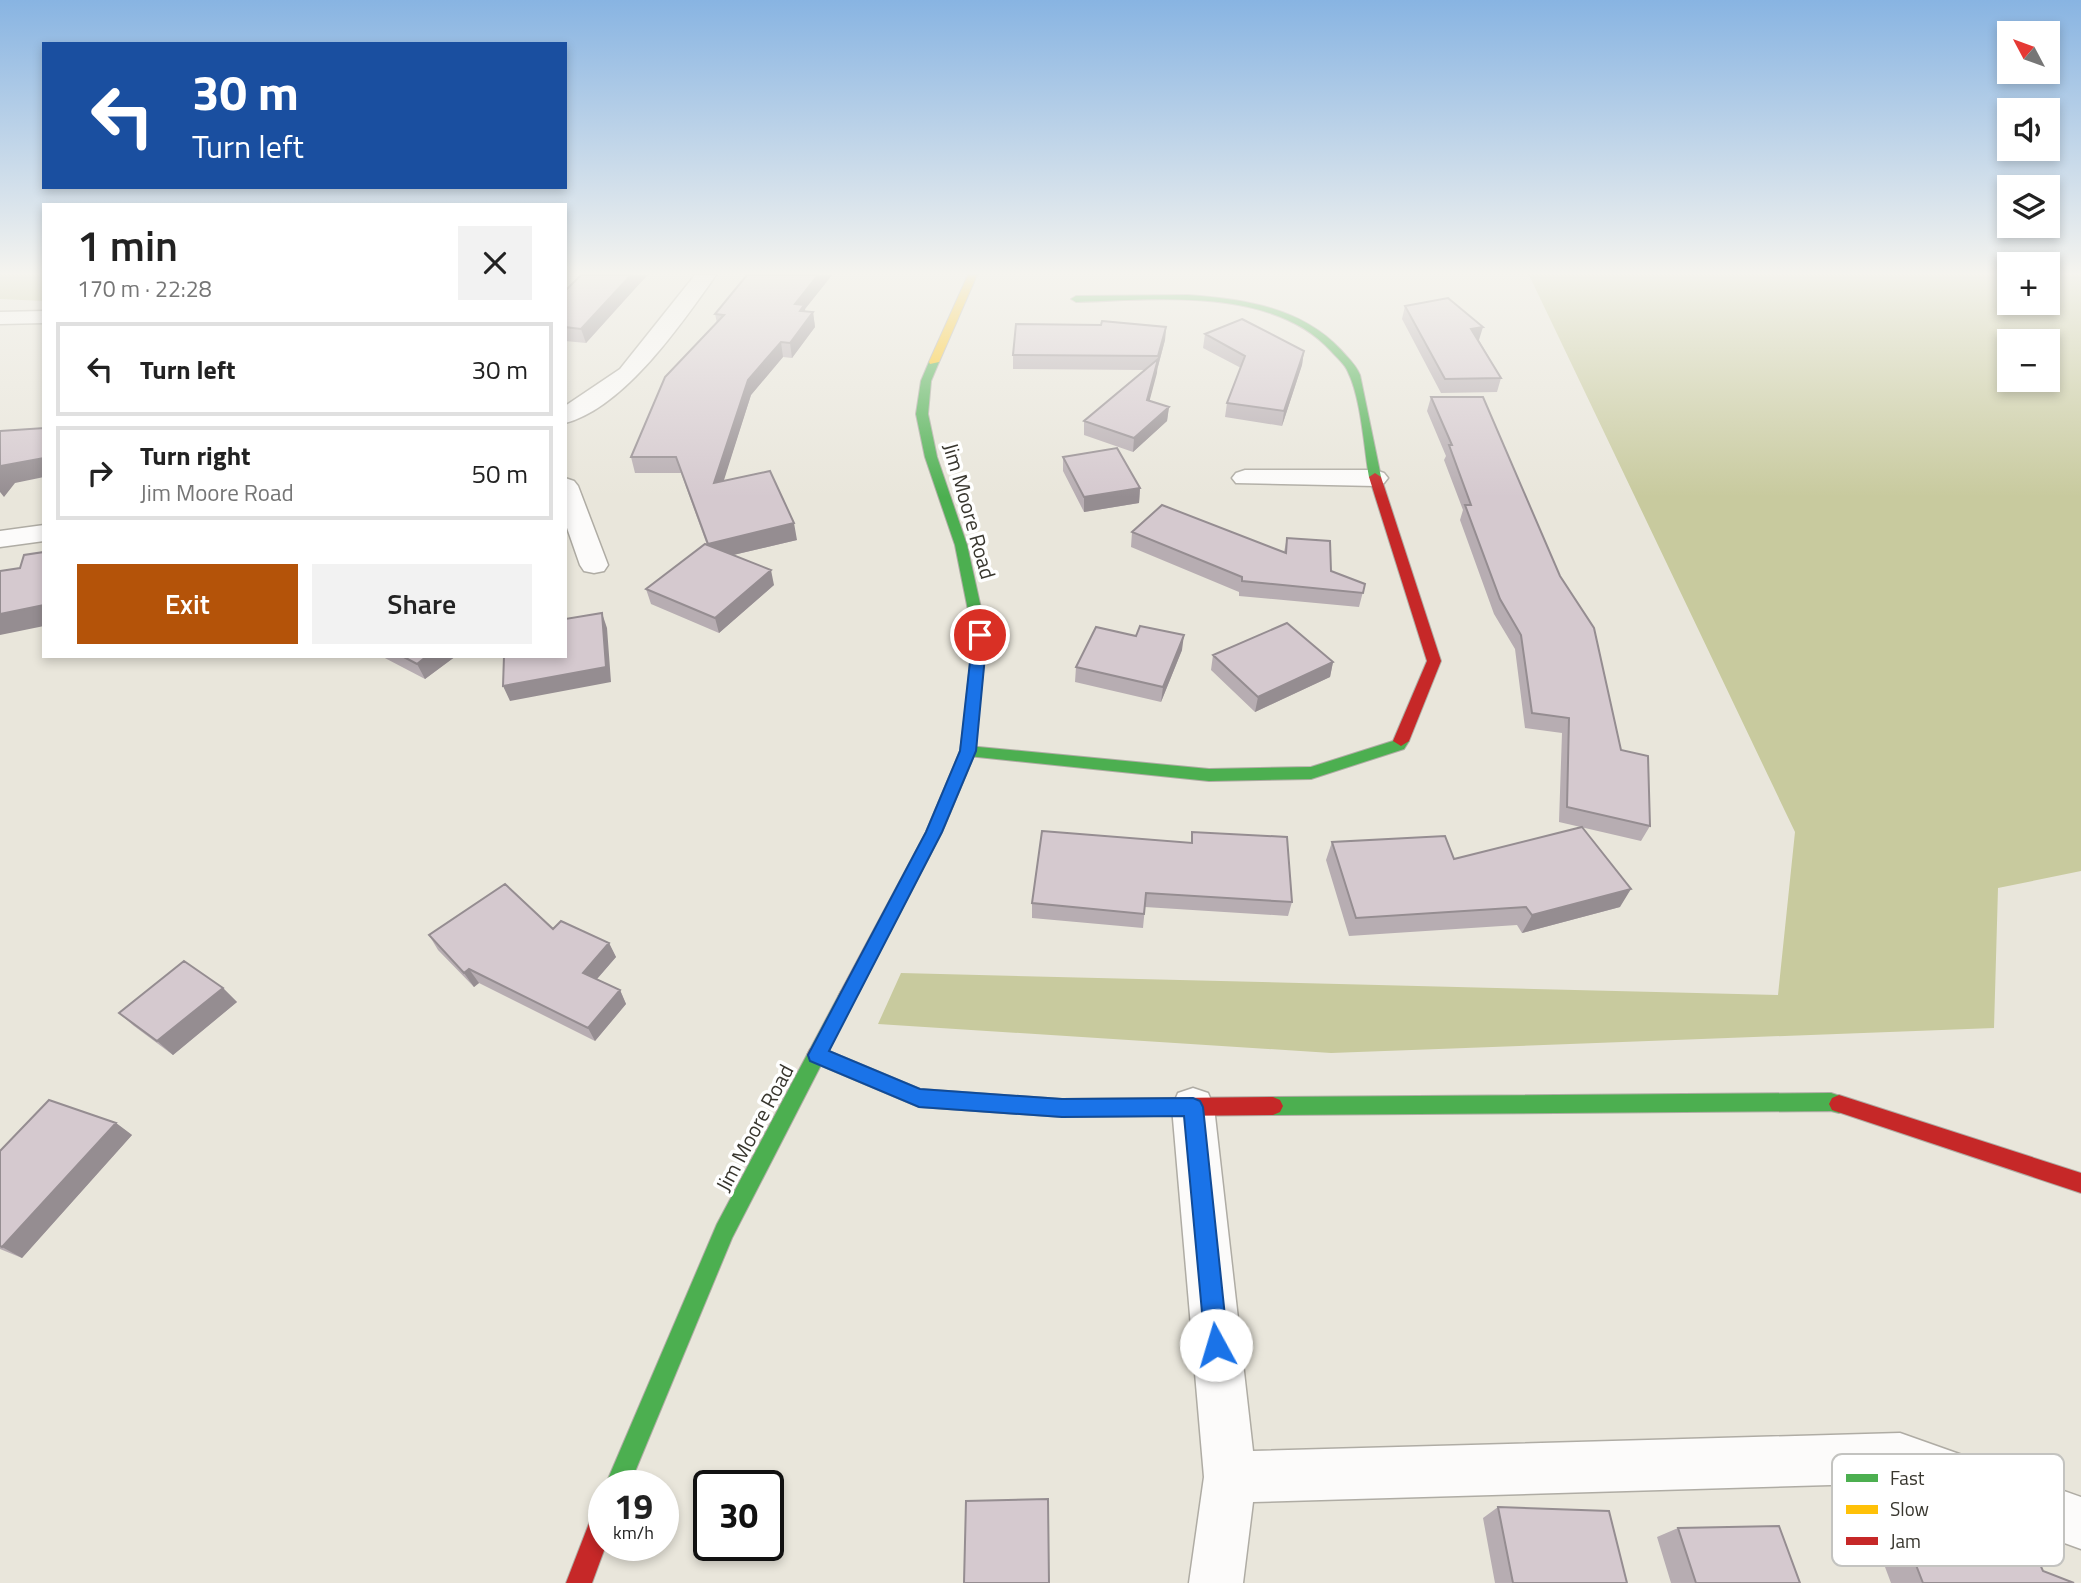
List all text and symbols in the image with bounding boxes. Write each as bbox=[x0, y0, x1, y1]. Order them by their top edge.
north arrow bbox=[1997, 21, 2060, 84]
map controls bbox=[1997, 21, 2060, 392]
text: 30 m bbox=[192, 54, 299, 129]
icon: left bbox=[77, 70, 168, 161]
button: sound bbox=[1997, 98, 2060, 161]
text: Turn left bbox=[192, 122, 304, 170]
button: layers bbox=[1997, 175, 2060, 238]
text: 1 min bbox=[77, 213, 178, 277]
button: close bbox=[458, 226, 532, 300]
button: + bbox=[1997, 252, 2060, 315]
text: 170 m · 22:28 bbox=[77, 271, 212, 306]
button: − bbox=[1997, 329, 2060, 392]
icon: left bbox=[81, 350, 119, 388]
text: Turn left bbox=[140, 350, 235, 389]
text: 30 m bbox=[471, 350, 528, 389]
text: Turn right bbox=[140, 436, 251, 475]
street label: Jim Moore Road bbox=[935, 439, 1005, 583]
icon: right bbox=[81, 454, 119, 492]
text: 50 m bbox=[471, 454, 528, 493]
text: Jim Moore Road bbox=[140, 475, 294, 510]
button: Exit bbox=[77, 564, 298, 644]
button: Share bbox=[312, 564, 532, 644]
pin bbox=[950, 605, 1010, 665]
icon: arrive bbox=[961, 616, 999, 654]
street label: Jim Moore Road bbox=[707, 1058, 801, 1197]
position arrow bbox=[1179, 1308, 1253, 1382]
legend bbox=[1832, 1454, 2064, 1566]
text: Fast bbox=[1890, 1463, 1925, 1492]
speed limit sign: 30 bbox=[693, 1470, 784, 1561]
text: 19 bbox=[614, 1479, 653, 1533]
text: Slow bbox=[1890, 1494, 1929, 1523]
text: km/h bbox=[613, 1519, 654, 1546]
text: Jam bbox=[1890, 1526, 1921, 1555]

